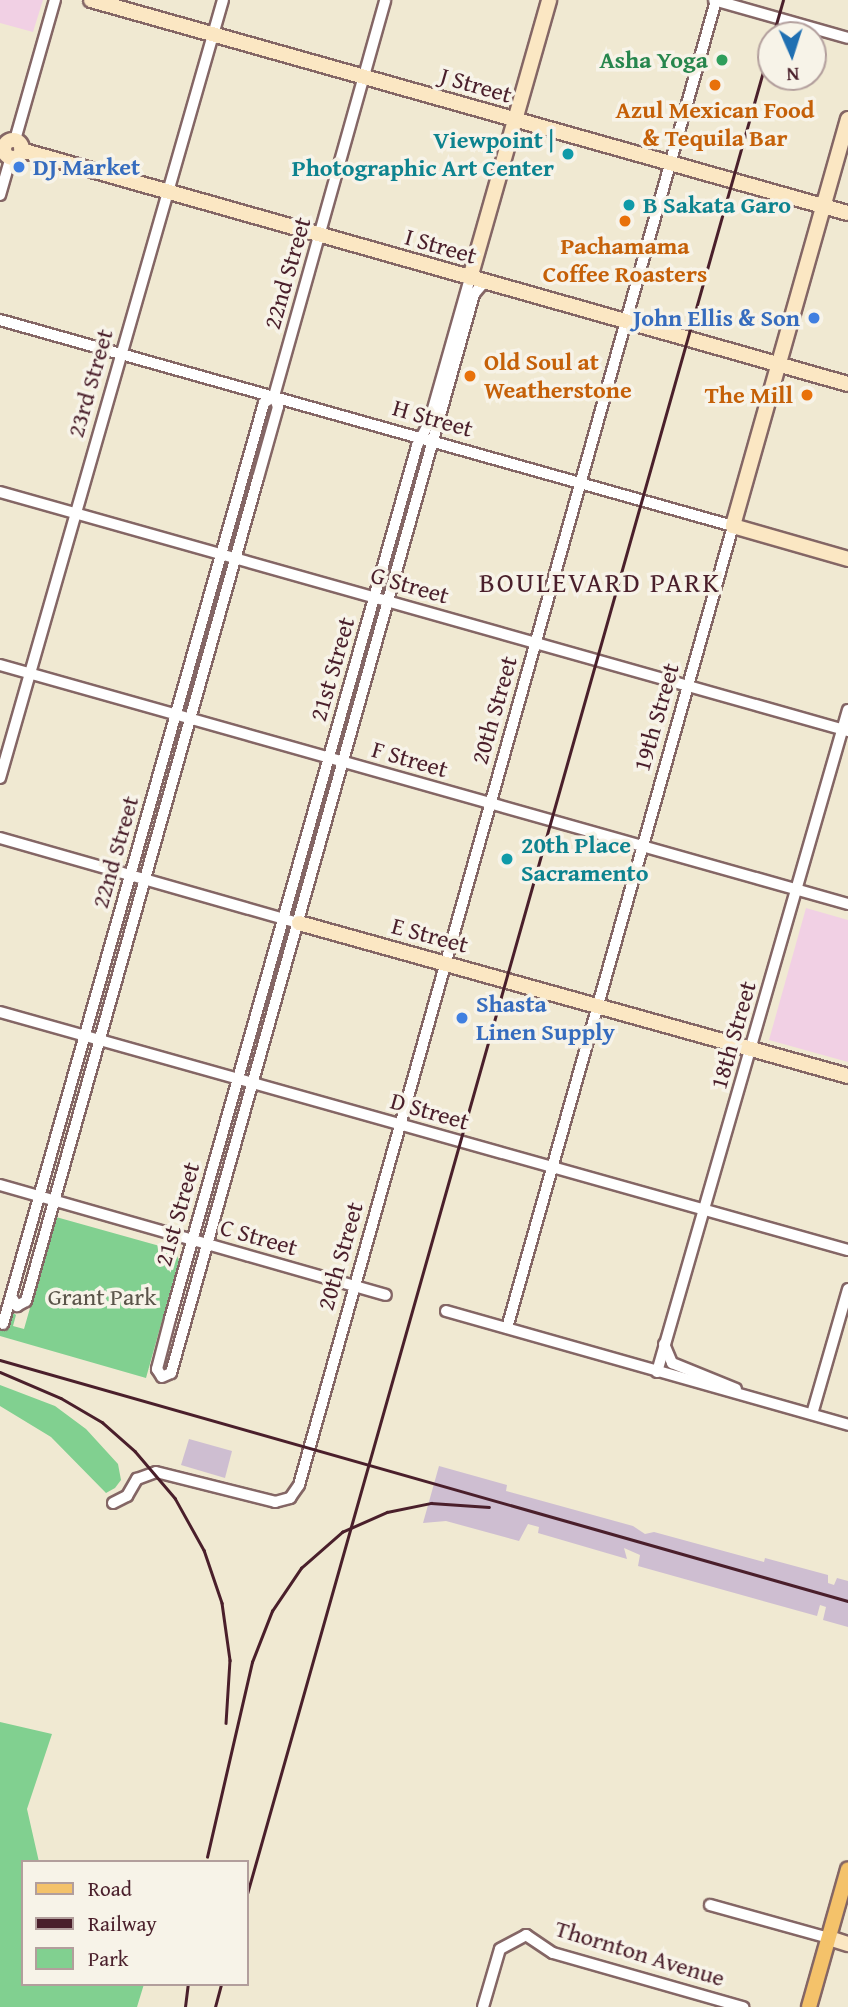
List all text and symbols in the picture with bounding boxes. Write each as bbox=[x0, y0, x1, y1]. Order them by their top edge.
north arrow bbox=[757, 21, 827, 91]
place label: Asha Yoga bbox=[599, 46, 708, 74]
marker: Asha Yoga bbox=[714, 52, 730, 68]
street label: J Street bbox=[437, 61, 515, 109]
text: N bbox=[786, 61, 800, 89]
marker: Azul Mexican Food & Tequila Bar bbox=[707, 77, 723, 93]
place label: Azul Mexican Food & Tequila Bar bbox=[615, 96, 815, 152]
place label: Viewpoint | Photographic Art Center bbox=[292, 126, 554, 182]
marker: Viewpoint | Photographic Art Center bbox=[560, 146, 576, 162]
place label: DJ Market bbox=[33, 153, 140, 181]
marker: DJ Market bbox=[11, 159, 27, 175]
place label: B Sakata Garo bbox=[643, 191, 791, 219]
marker: B Sakata Garo bbox=[621, 197, 637, 213]
marker: Pachamama Coffee Roasters bbox=[617, 213, 633, 229]
street label: 22nd Street bbox=[257, 214, 317, 332]
street label: I Street bbox=[402, 222, 480, 270]
place label: Pachamama Coffee Roasters bbox=[543, 232, 707, 288]
place label: John Ellis & Son bbox=[633, 304, 800, 332]
marker: John Ellis & Son bbox=[806, 310, 822, 326]
street label: 23rd Street bbox=[61, 325, 119, 441]
place label: Old Soul at Weatherstone bbox=[484, 348, 632, 404]
marker: Old Soul at Weatherstone bbox=[462, 368, 478, 384]
place label: The Mill bbox=[705, 381, 793, 409]
marker: The Mill bbox=[799, 387, 815, 403]
street label: H Street bbox=[390, 393, 476, 443]
street label: G Street bbox=[368, 560, 452, 610]
district label: BOULEVARD PARK bbox=[481, 565, 719, 599]
street label: 21st Street bbox=[303, 614, 361, 724]
street label: 20th Street bbox=[465, 653, 523, 767]
street label: 19th Street bbox=[627, 660, 685, 774]
street label: F Street bbox=[369, 734, 451, 784]
street label: 22nd Street bbox=[85, 793, 145, 911]
place label: 20th Place Sacramento bbox=[521, 831, 648, 887]
marker: 20th Place Sacramento bbox=[499, 851, 515, 867]
street label: E Street bbox=[389, 911, 471, 959]
street label: 18th Street bbox=[704, 978, 762, 1092]
place label: Shasta Linen Supply bbox=[476, 990, 615, 1046]
marker: Shasta Linen Supply bbox=[454, 1010, 470, 1026]
street label: D Street bbox=[387, 1086, 473, 1136]
street label: 21st Street bbox=[148, 1159, 206, 1269]
street label: 20th Street bbox=[311, 1199, 369, 1313]
street label: C Street bbox=[217, 1212, 301, 1262]
park label: Grant Park bbox=[48, 1283, 156, 1311]
legend bbox=[21, 1860, 248, 1986]
text: Road bbox=[88, 1873, 132, 1904]
text: Railway bbox=[88, 1908, 157, 1939]
street label: Thornton Avenue bbox=[552, 1914, 728, 1992]
text: Park bbox=[88, 1943, 129, 1974]

